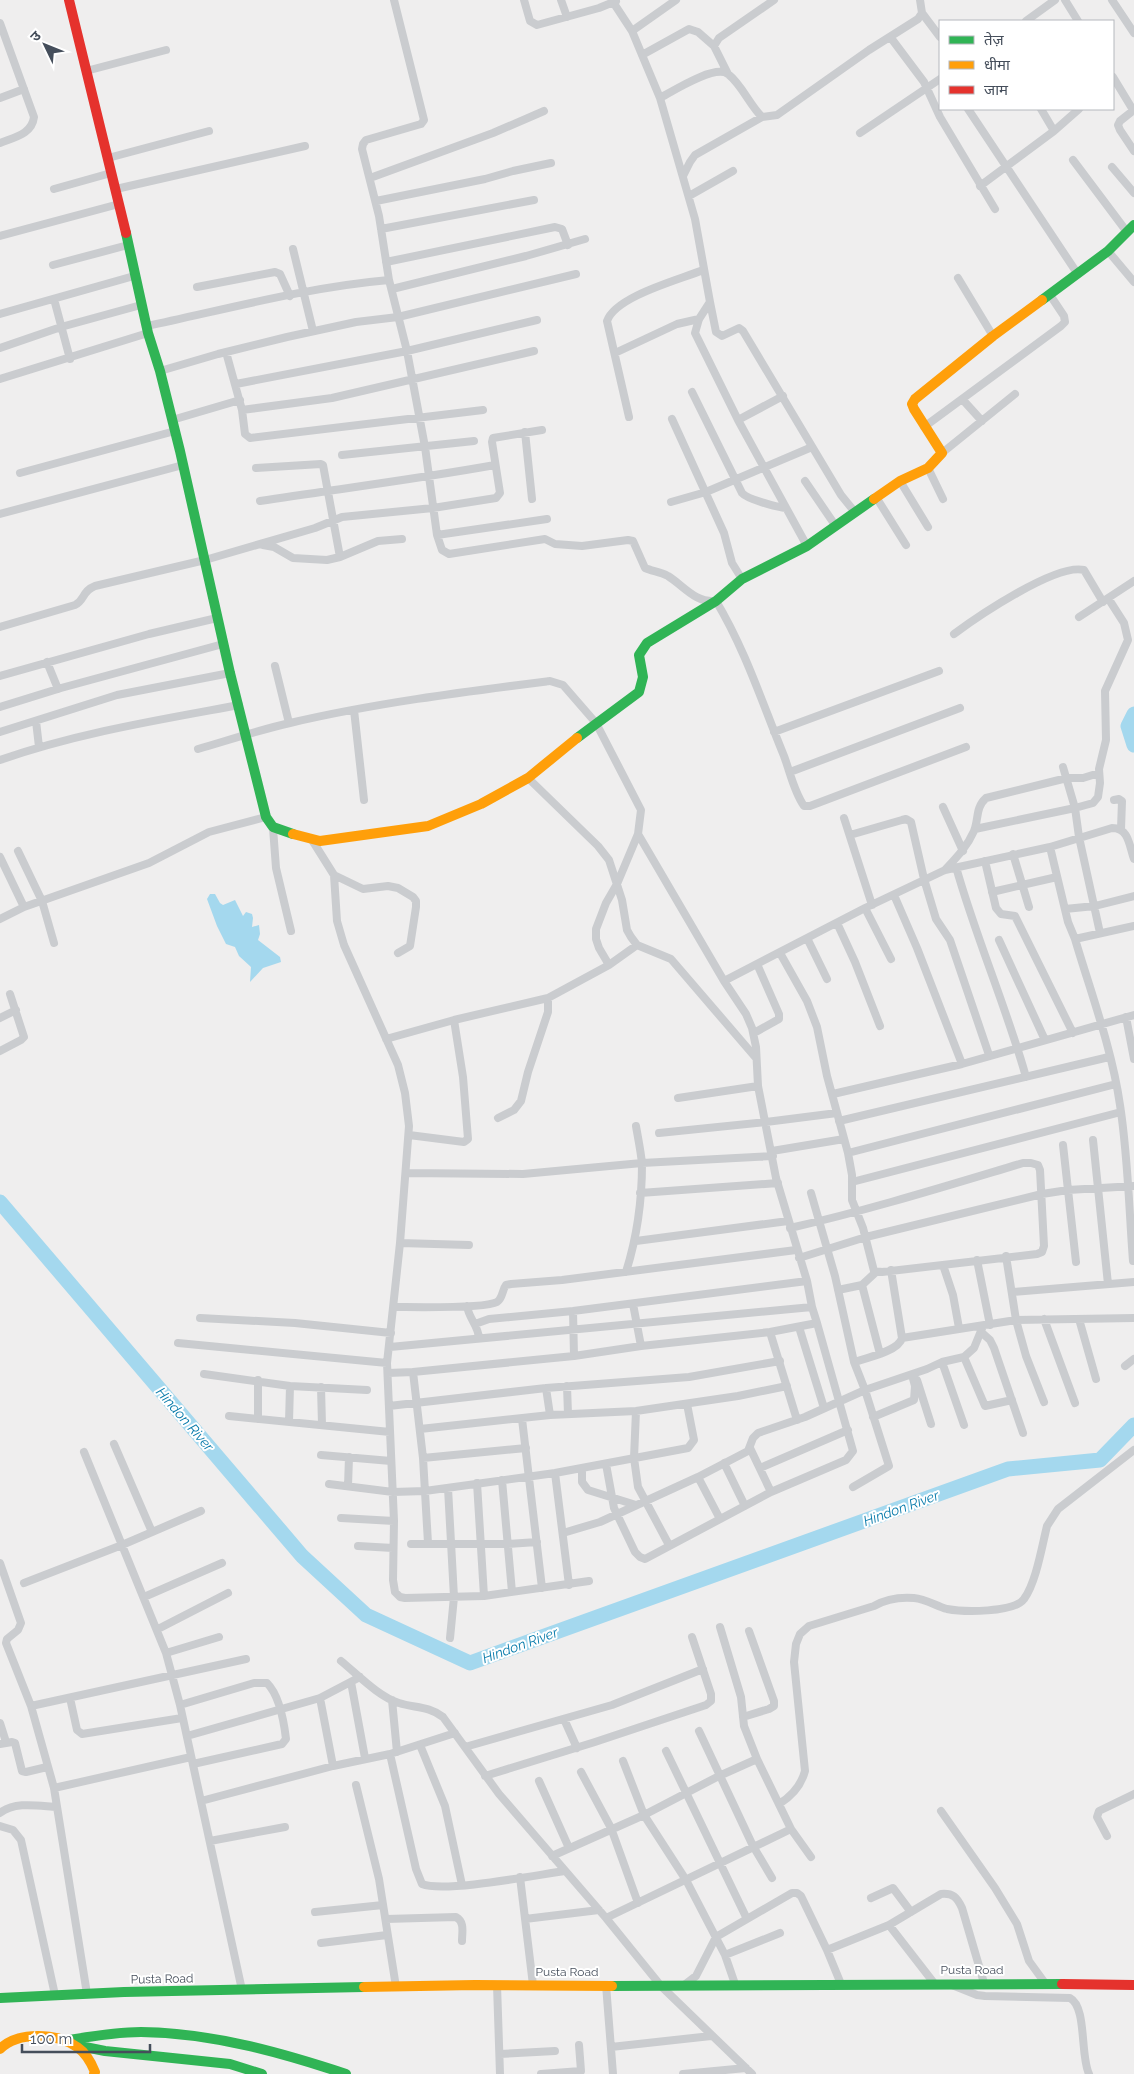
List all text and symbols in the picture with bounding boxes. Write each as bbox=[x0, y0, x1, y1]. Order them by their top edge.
north arrow bbox=[20, 20, 70, 70]
legend bbox=[939, 20, 1114, 110]
text: उ bbox=[27, 27, 45, 45]
text: तेज़ bbox=[984, 31, 1005, 49]
text: धीमा bbox=[984, 56, 1011, 74]
text: जाम bbox=[984, 81, 1009, 99]
water label: Hindon River bbox=[153, 1384, 218, 1455]
water label: Hindon River bbox=[861, 1487, 942, 1529]
water label: Hindon River bbox=[480, 1624, 561, 1666]
street label: Pusta Road bbox=[941, 1963, 1003, 1977]
street label: Pusta Road bbox=[536, 1965, 598, 1979]
street label: Pusta Road bbox=[130, 1971, 194, 1987]
scale bar bbox=[22, 2022, 150, 2054]
text: 100 m bbox=[30, 2030, 72, 2048]

